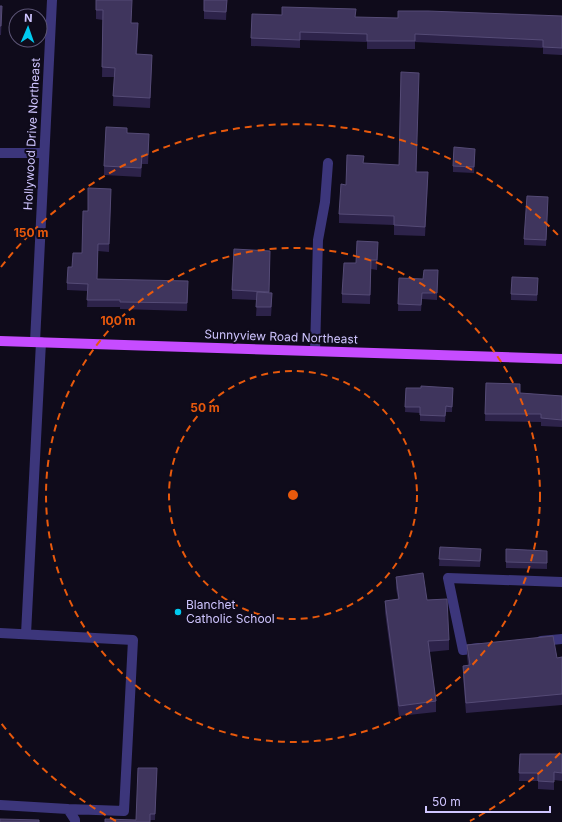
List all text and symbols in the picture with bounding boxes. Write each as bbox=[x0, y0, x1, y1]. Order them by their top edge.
north arrow bbox=[8, 8, 48, 48]
text: N bbox=[24, 11, 33, 25]
street label: Hollywood Drive Northeast bbox=[20, 57, 43, 211]
text: 150 m bbox=[14, 225, 48, 240]
text: 100 m bbox=[100, 313, 136, 328]
street label: Sunnyview Road Northeast bbox=[204, 326, 358, 347]
text: 50 m bbox=[190, 400, 220, 415]
centre of rings bbox=[286, 488, 300, 502]
place label: Blanchet Catholic School bbox=[186, 597, 275, 626]
marker: Blanchet Catholic School bbox=[173, 607, 183, 617]
scale bar bbox=[426, 788, 550, 814]
text: 50 m bbox=[432, 794, 461, 809]

